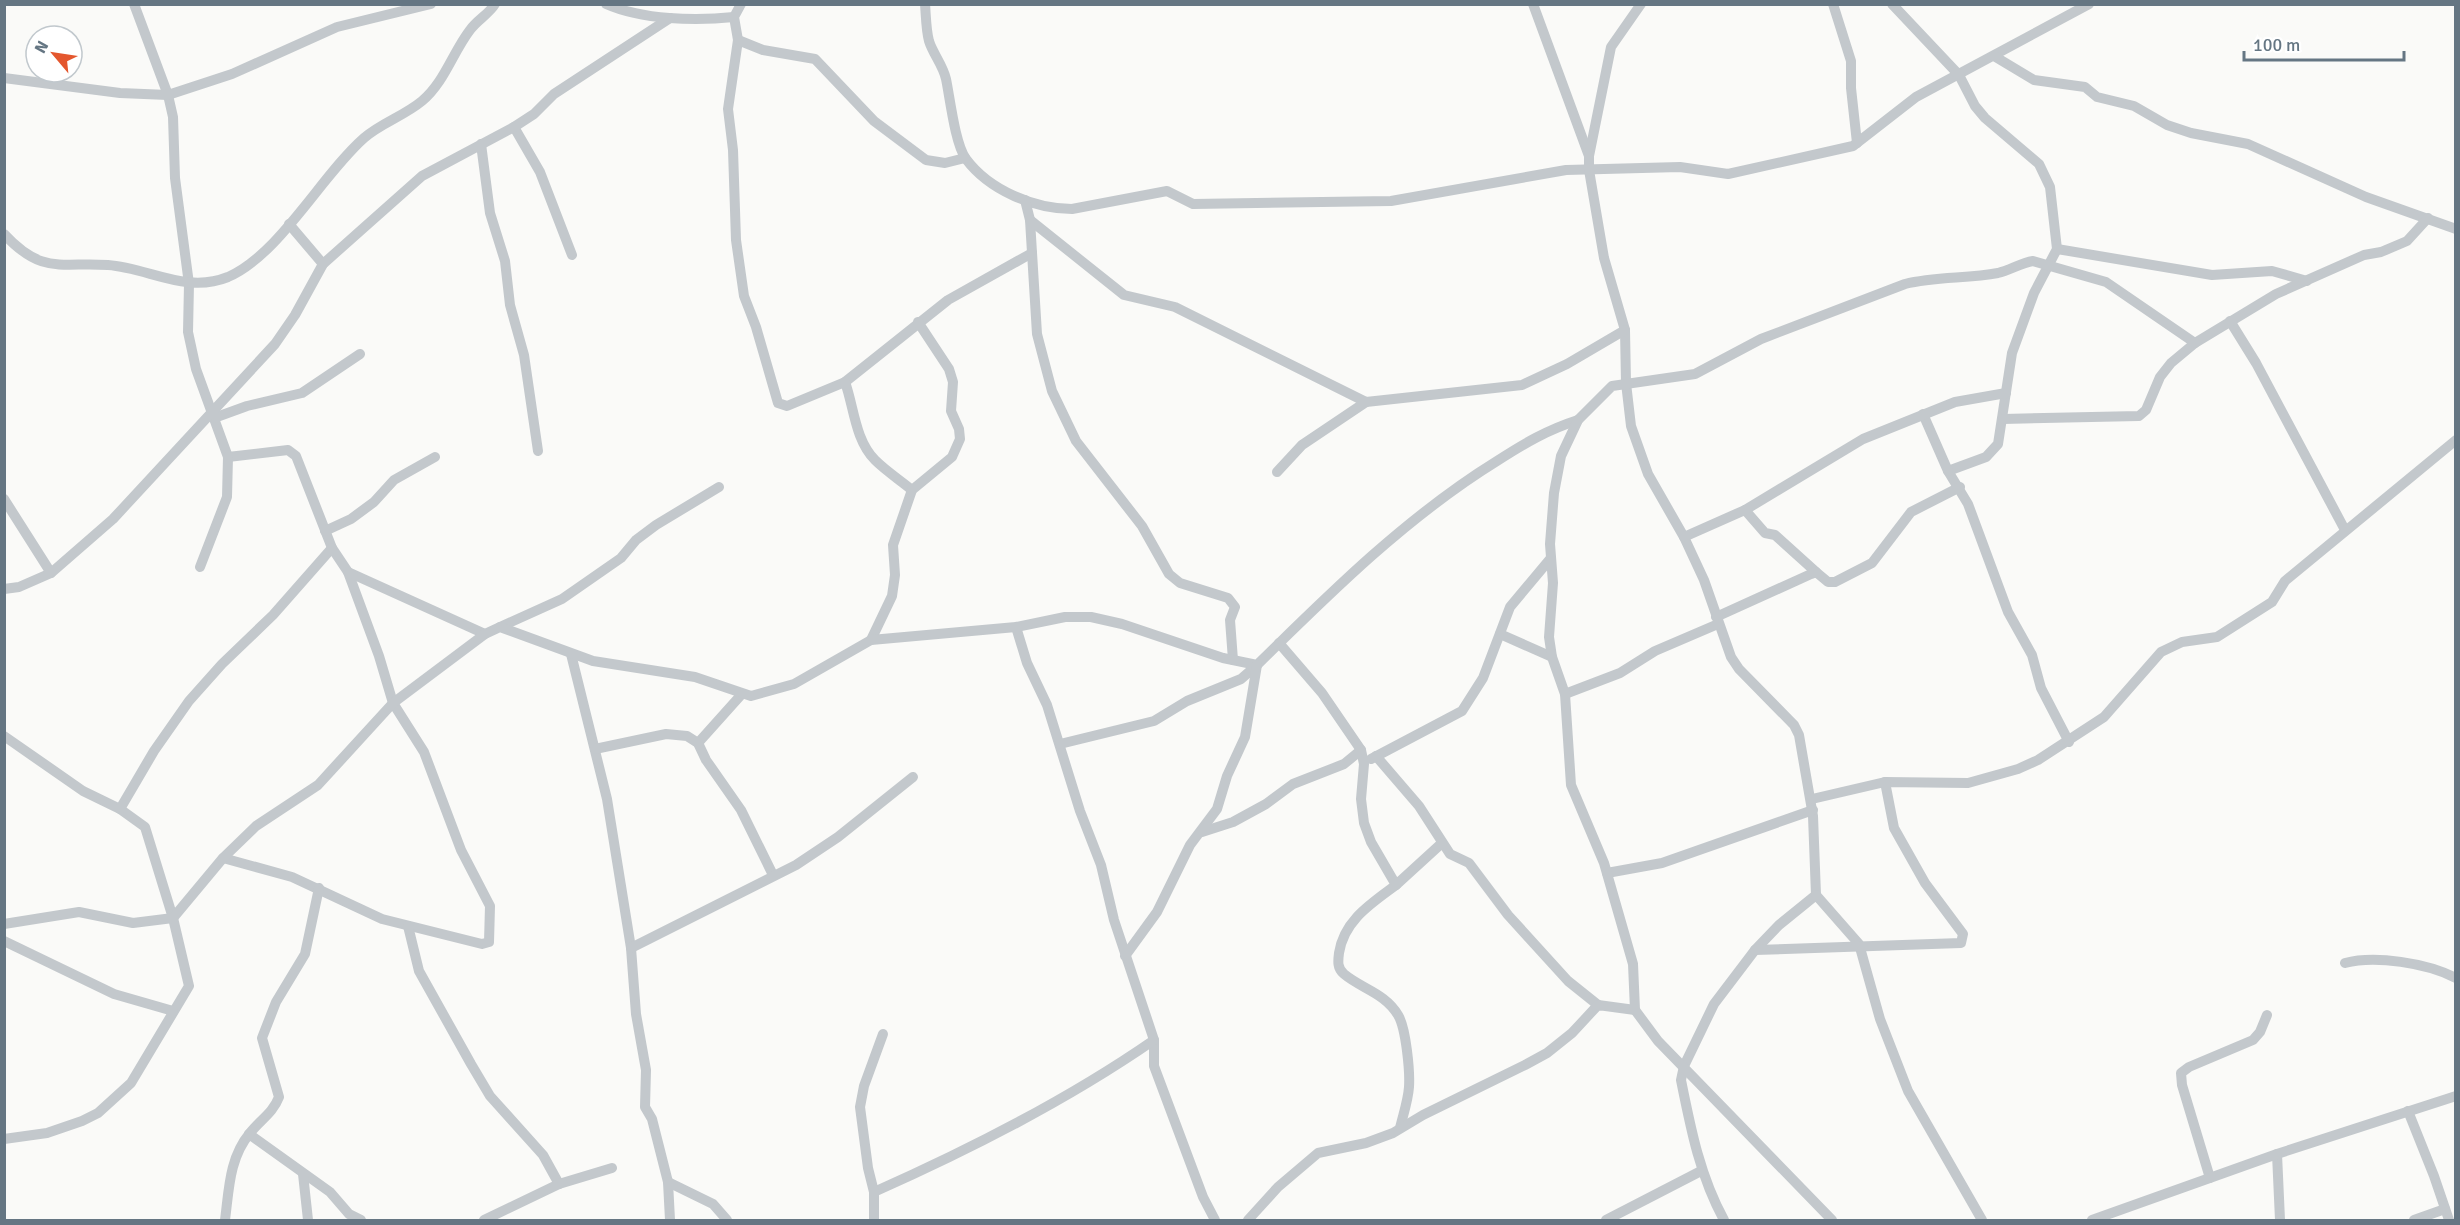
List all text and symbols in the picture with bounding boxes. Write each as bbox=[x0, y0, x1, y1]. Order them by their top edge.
north arrow bbox=[24, 24, 84, 84]
scale bar bbox=[2244, 24, 2404, 62]
text: 100 m bbox=[2253, 34, 2300, 56]
text: N bbox=[30, 37, 53, 57]

